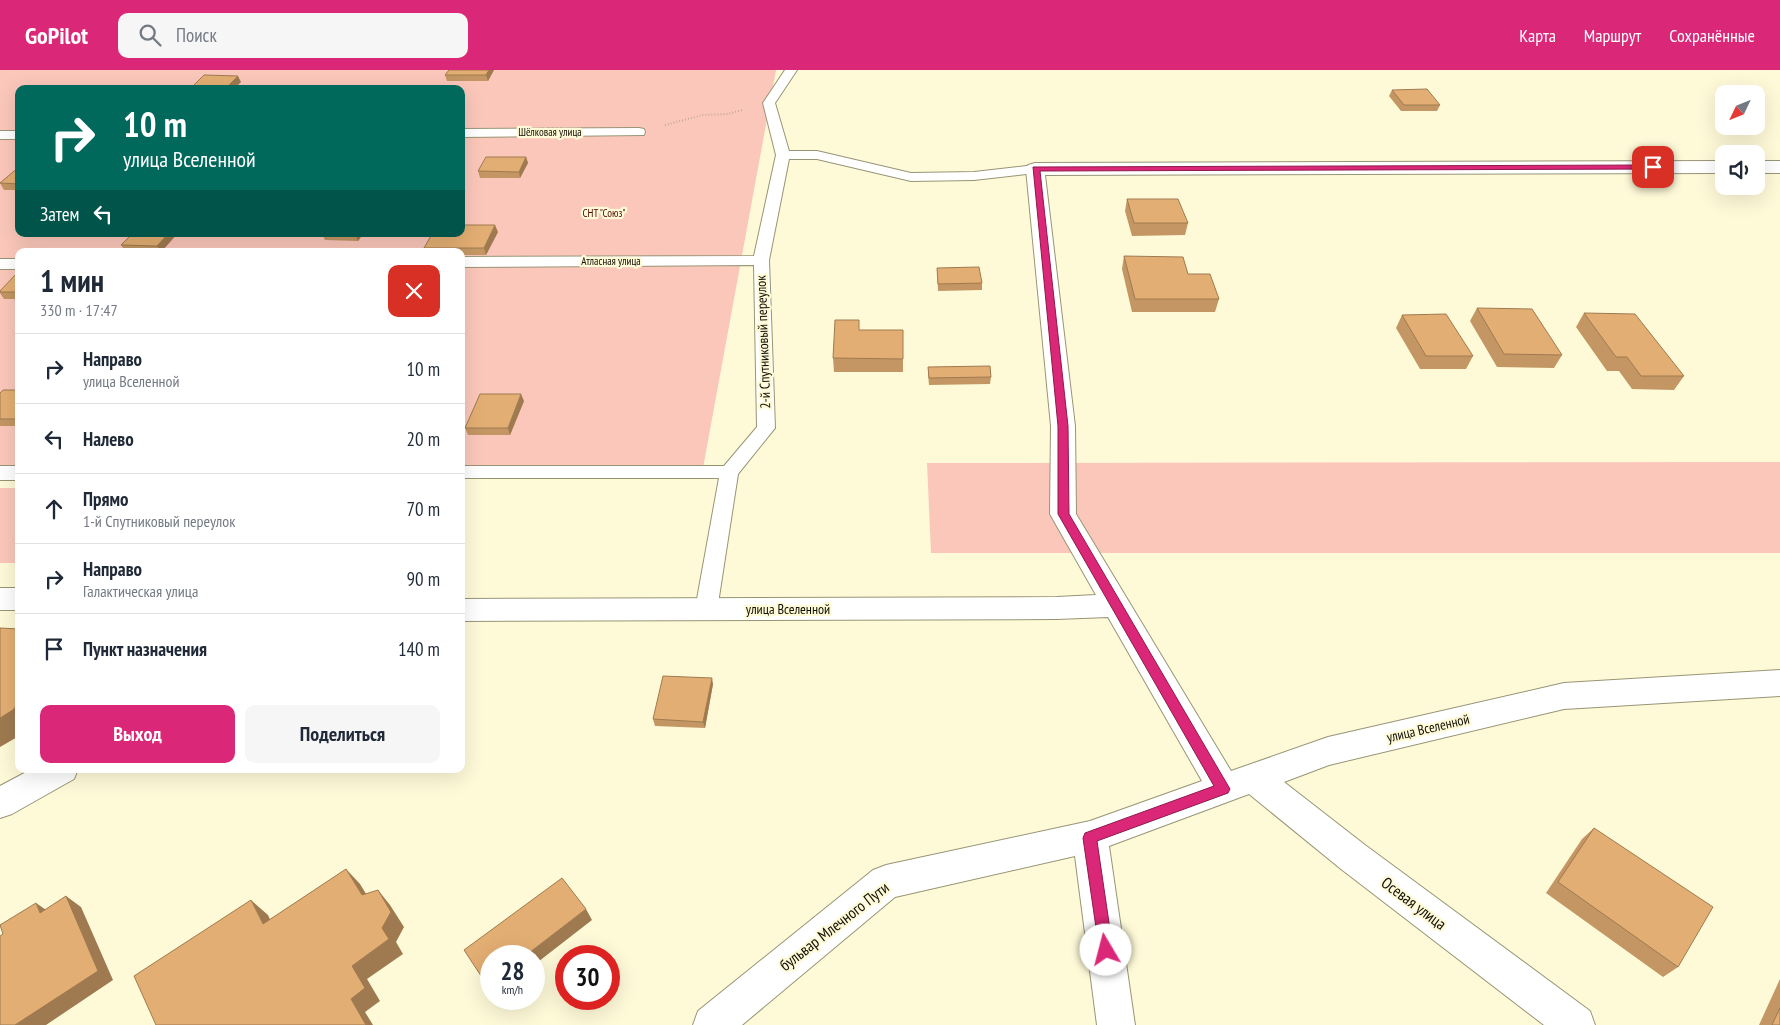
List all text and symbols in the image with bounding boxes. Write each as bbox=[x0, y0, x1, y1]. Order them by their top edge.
search box bbox=[118, 13, 468, 58]
text: GoPilot bbox=[25, 20, 88, 51]
icon: search bbox=[136, 21, 164, 49]
text: Поиск bbox=[176, 23, 217, 47]
text: Карта bbox=[1519, 24, 1556, 47]
text: Маршрут bbox=[1584, 24, 1641, 47]
text: Сохранённые bbox=[1669, 24, 1755, 47]
north arrow bbox=[1715, 85, 1765, 135]
map controls bbox=[1715, 85, 1765, 195]
text: 10 m bbox=[123, 101, 187, 147]
icon: right bbox=[40, 105, 105, 170]
street label: Шёлковая улица bbox=[518, 125, 582, 139]
text: улица Вселенной bbox=[123, 145, 256, 173]
button: sound bbox=[1715, 145, 1765, 195]
pin bbox=[1632, 146, 1674, 188]
icon: arrive bbox=[1639, 153, 1667, 181]
icon: left bbox=[89, 200, 117, 228]
text: Затем bbox=[40, 202, 79, 226]
park label: СНТ "Союз" bbox=[583, 206, 625, 220]
street label: Атласная улица bbox=[581, 254, 641, 268]
text: 1 мин bbox=[40, 261, 104, 300]
button: close bbox=[388, 265, 440, 317]
street label: 2-й Спутниковый переулок bbox=[752, 274, 774, 409]
text: 330 m · 17:47 bbox=[40, 300, 118, 320]
text: Направо bbox=[83, 347, 142, 371]
icon: right bbox=[40, 355, 68, 383]
text: 10 m bbox=[407, 357, 440, 381]
text: улица Вселенной bbox=[83, 371, 179, 391]
icon: left bbox=[40, 425, 68, 453]
text: Налево bbox=[83, 427, 134, 451]
text: 20 m bbox=[407, 427, 440, 451]
text: Прямо bbox=[83, 487, 128, 511]
icon: ahead bbox=[40, 495, 68, 523]
text: 70 m bbox=[407, 497, 440, 521]
text: 1-й Спутниковый переулок bbox=[83, 511, 235, 531]
text: Направо bbox=[83, 557, 142, 581]
icon: right bbox=[40, 565, 68, 593]
text: 90 m bbox=[407, 567, 440, 591]
text: Галактическая улица bbox=[83, 581, 198, 601]
street label: улица Вселенной bbox=[746, 600, 830, 618]
icon: arrive bbox=[40, 635, 68, 663]
text: Пункт назначения bbox=[83, 637, 207, 661]
text: 140 m bbox=[398, 637, 440, 661]
button: Выход bbox=[40, 705, 235, 763]
button: Поделиться bbox=[245, 705, 440, 763]
street label: улица Вселенной bbox=[1385, 710, 1471, 746]
street label: Осевая улица bbox=[1378, 872, 1450, 934]
street label: бульвар Млечного Пути bbox=[775, 877, 893, 975]
position arrow bbox=[1079, 923, 1131, 975]
speed limit sign: 30 bbox=[555, 945, 620, 1010]
text: 28 bbox=[501, 955, 524, 987]
text: km/h bbox=[502, 982, 523, 997]

